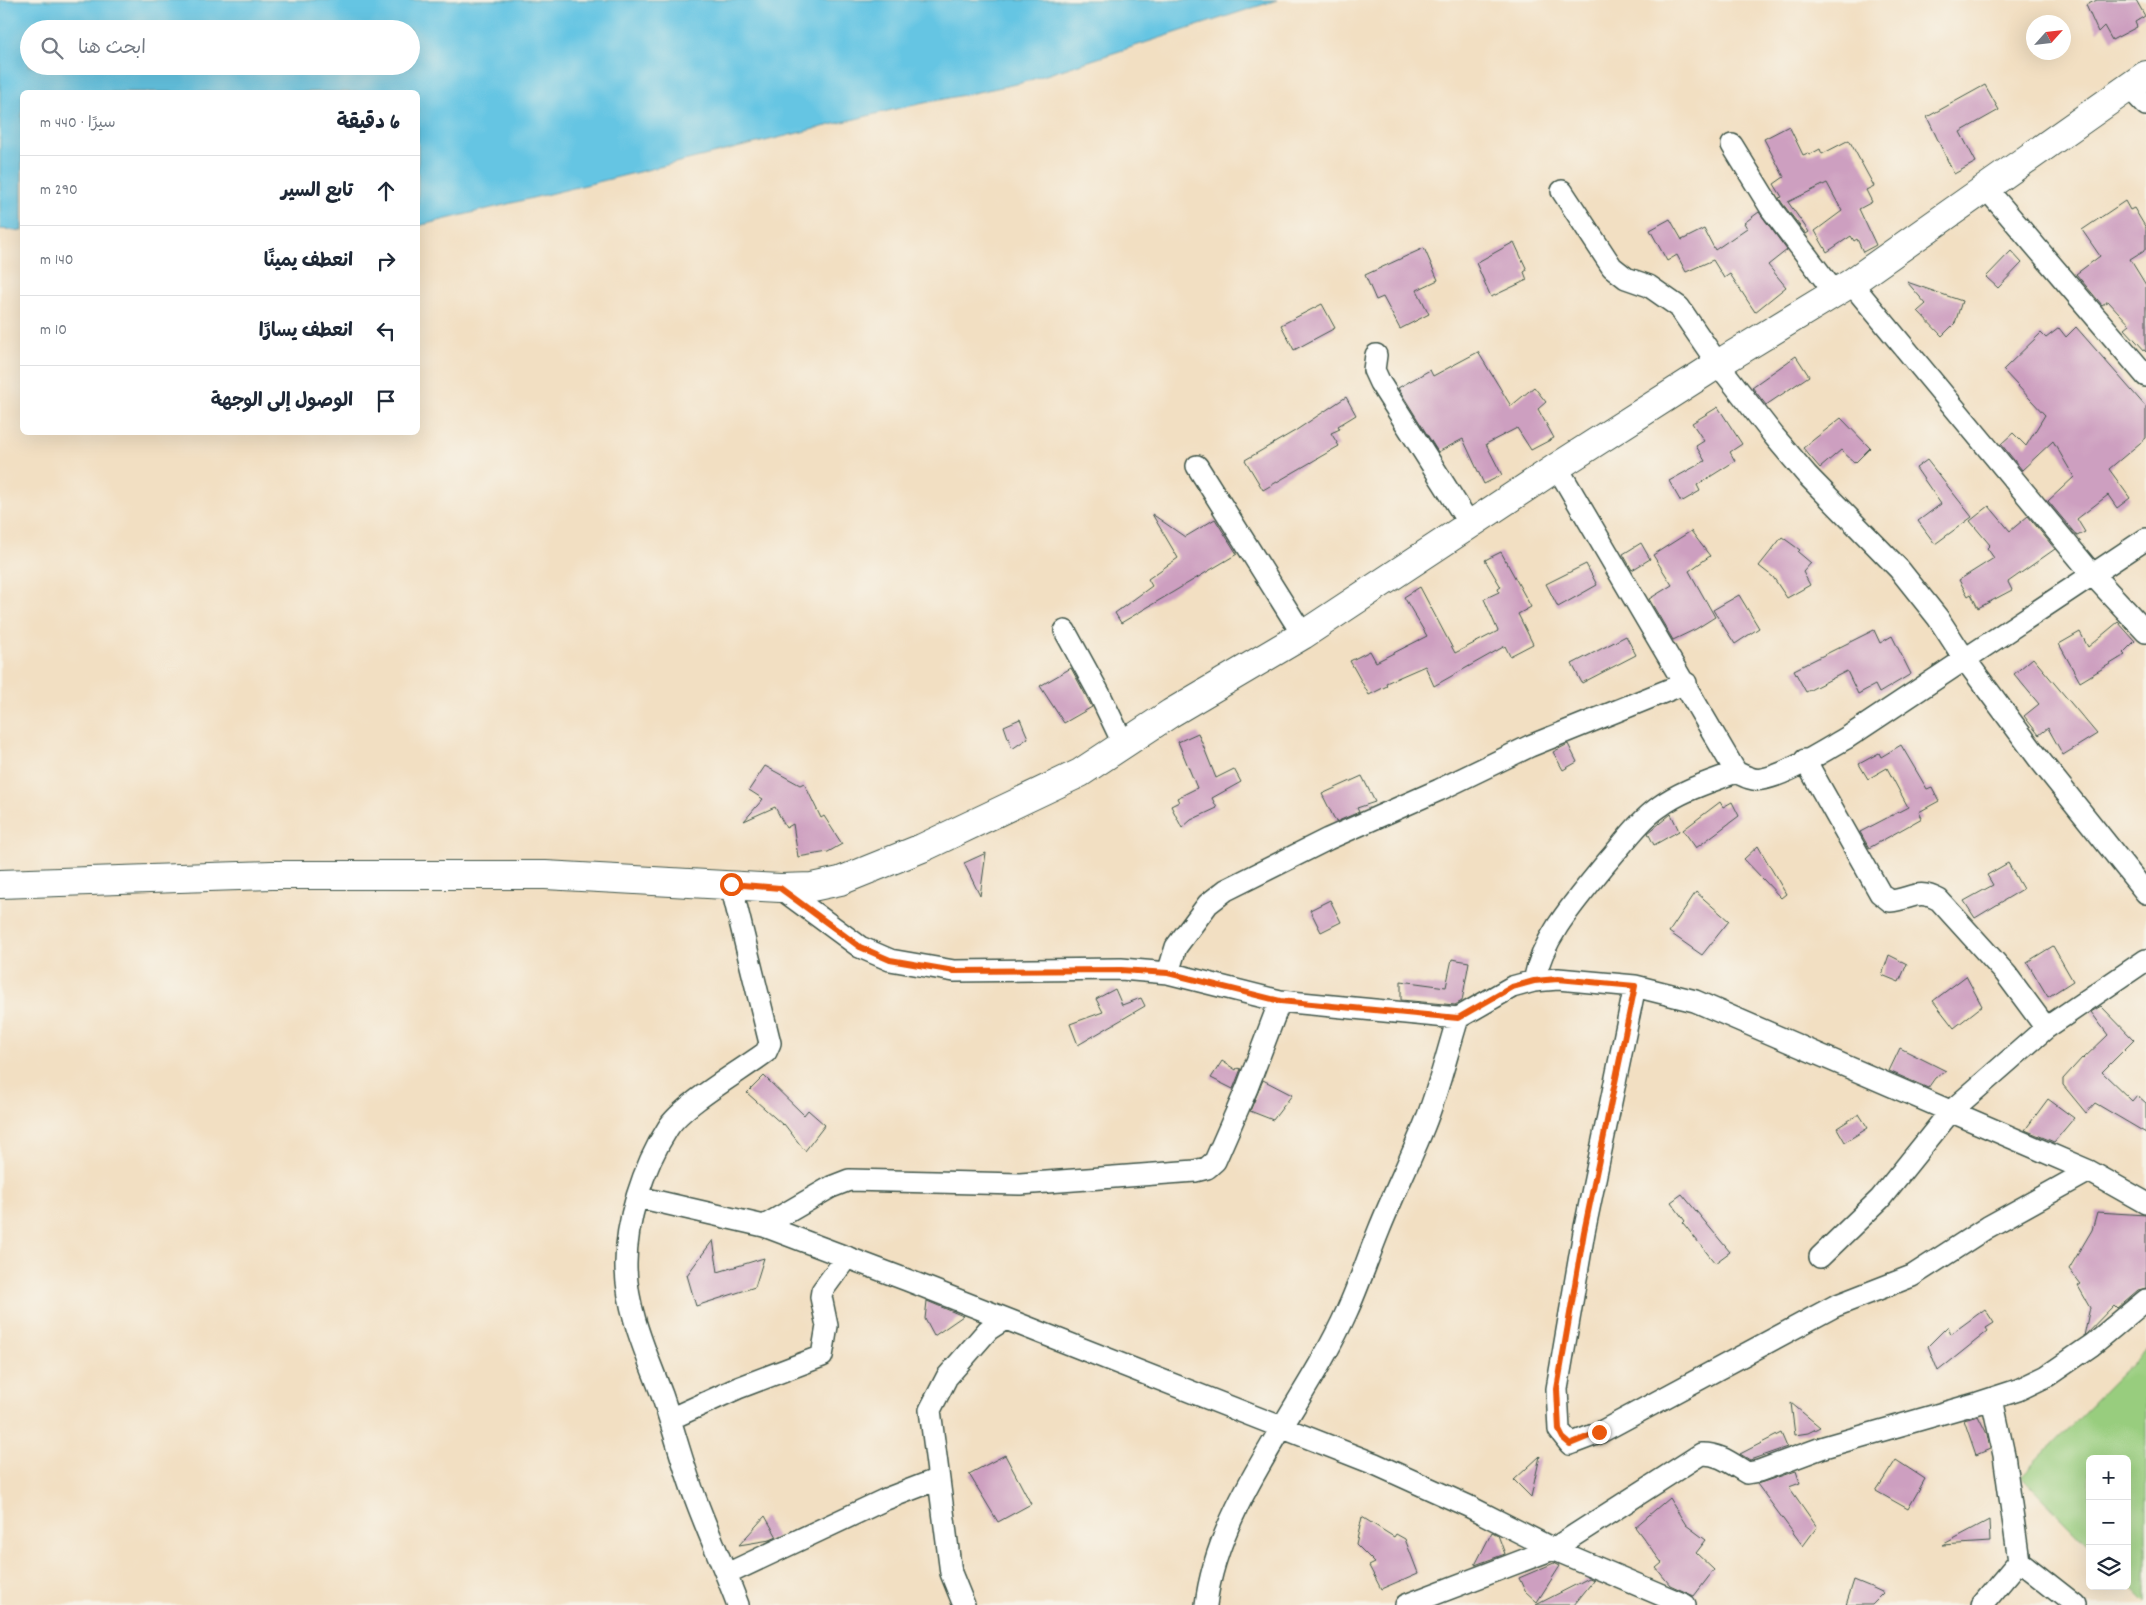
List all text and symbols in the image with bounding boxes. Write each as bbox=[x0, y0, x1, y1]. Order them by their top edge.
north arrow bbox=[2026, 15, 2071, 60]
search box bbox=[20, 20, 420, 75]
icon: search bbox=[38, 34, 66, 62]
text: ابحث هنا bbox=[78, 36, 146, 63]
text: 6 دقيقة bbox=[336, 109, 400, 139]
text: سيرًا · 440 m bbox=[40, 112, 116, 135]
icon: ahead bbox=[372, 177, 400, 205]
text: 290 m bbox=[40, 179, 78, 202]
text: تابع السير bbox=[281, 179, 353, 206]
icon: right bbox=[372, 247, 400, 275]
text: 140 m bbox=[40, 249, 74, 272]
text: انعطف يمينًا bbox=[264, 249, 353, 276]
icon: left bbox=[372, 317, 400, 345]
text: 10 m bbox=[40, 319, 67, 342]
text: انعطف يسارًا bbox=[259, 319, 353, 346]
icon: arrive bbox=[372, 387, 400, 415]
text: الوصول إلى الوجهة bbox=[211, 389, 353, 416]
route start bbox=[720, 873, 743, 896]
route end bbox=[1588, 1421, 1611, 1444]
map controls bbox=[2086, 1455, 2131, 1590]
button: + bbox=[2086, 1455, 2131, 1500]
button: − bbox=[2086, 1500, 2131, 1545]
button: layers bbox=[2086, 1545, 2131, 1590]

